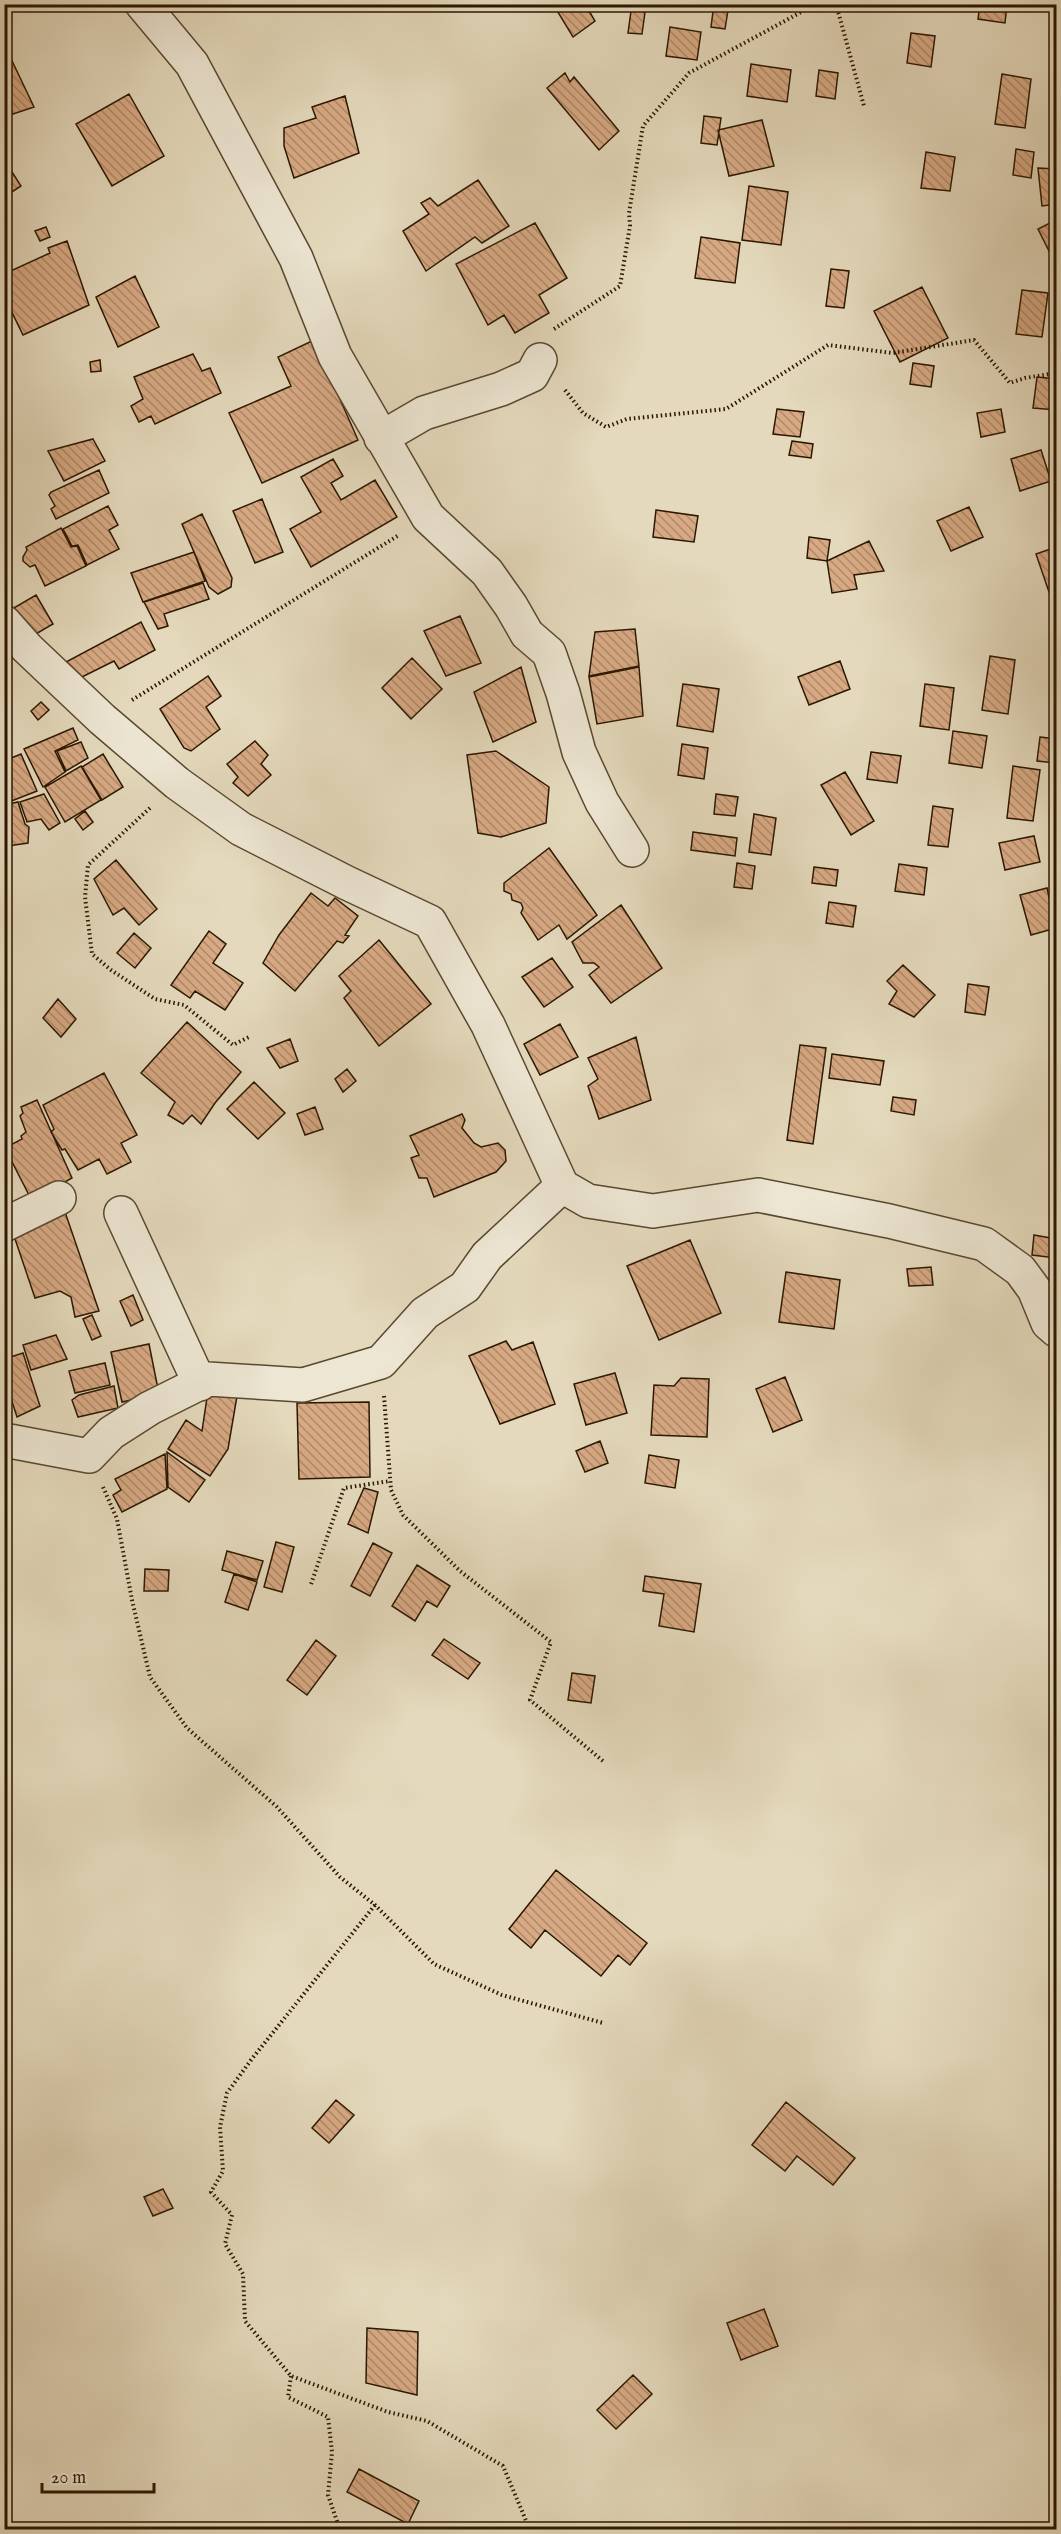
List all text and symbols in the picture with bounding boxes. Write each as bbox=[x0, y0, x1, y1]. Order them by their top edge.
scale bar bbox=[42, 2456, 154, 2494]
text: 20 m bbox=[51, 2467, 86, 2490]

